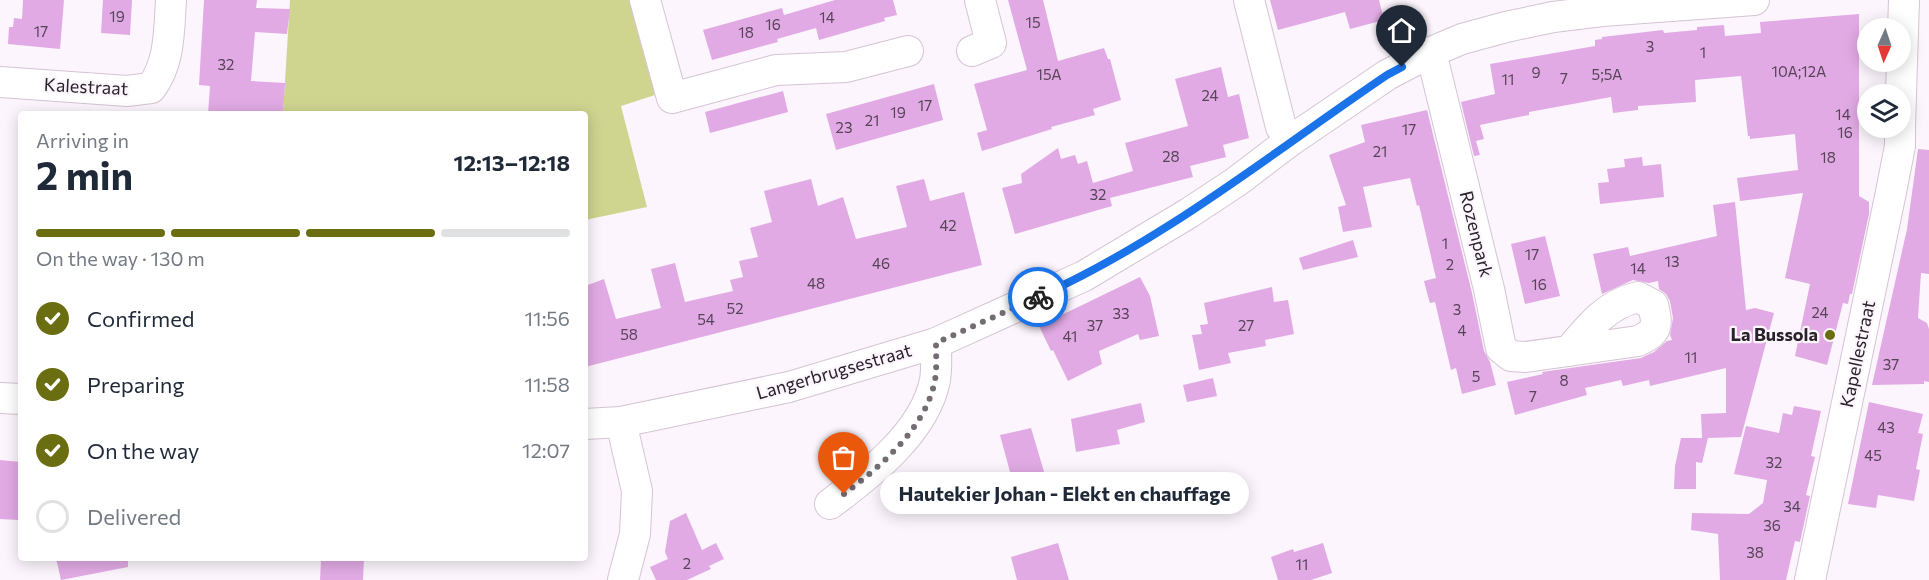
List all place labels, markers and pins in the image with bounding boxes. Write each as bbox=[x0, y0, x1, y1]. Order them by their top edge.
pin bbox=[1376, 5, 1427, 67]
place label: La Bussola bbox=[1731, 323, 1818, 345]
marker: La Bussola bbox=[1823, 328, 1837, 342]
pin bbox=[818, 432, 869, 494]
callout: Hautekier Johan - Elekt en chauffage bbox=[880, 473, 1249, 515]

